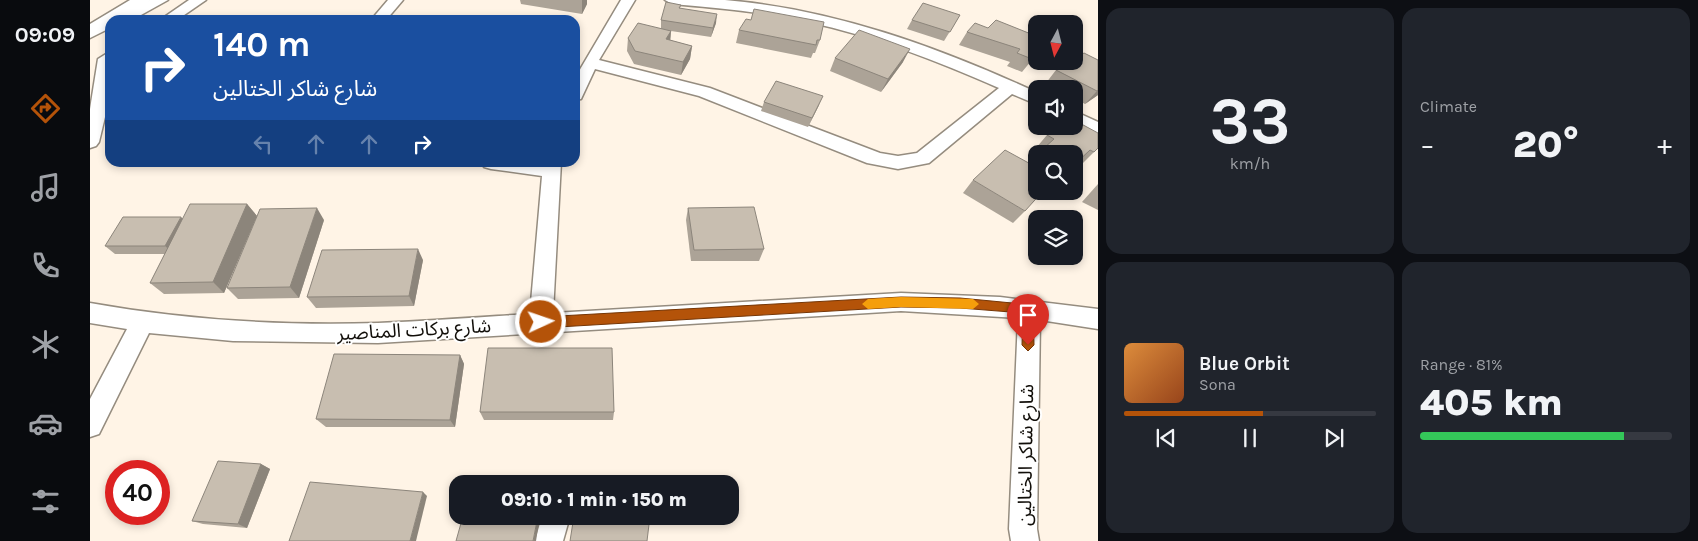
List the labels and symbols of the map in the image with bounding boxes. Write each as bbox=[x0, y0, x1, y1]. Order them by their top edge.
north arrow bbox=[1028, 15, 1082, 70]
pin bbox=[1007, 294, 1049, 345]
position arrow bbox=[514, 295, 566, 347]
street label: شارع بركات المناصير bbox=[335, 315, 492, 347]
street label: شارع شاكر الختالين bbox=[1014, 384, 1040, 526]
speed limit sign: 40 bbox=[105, 460, 170, 525]

